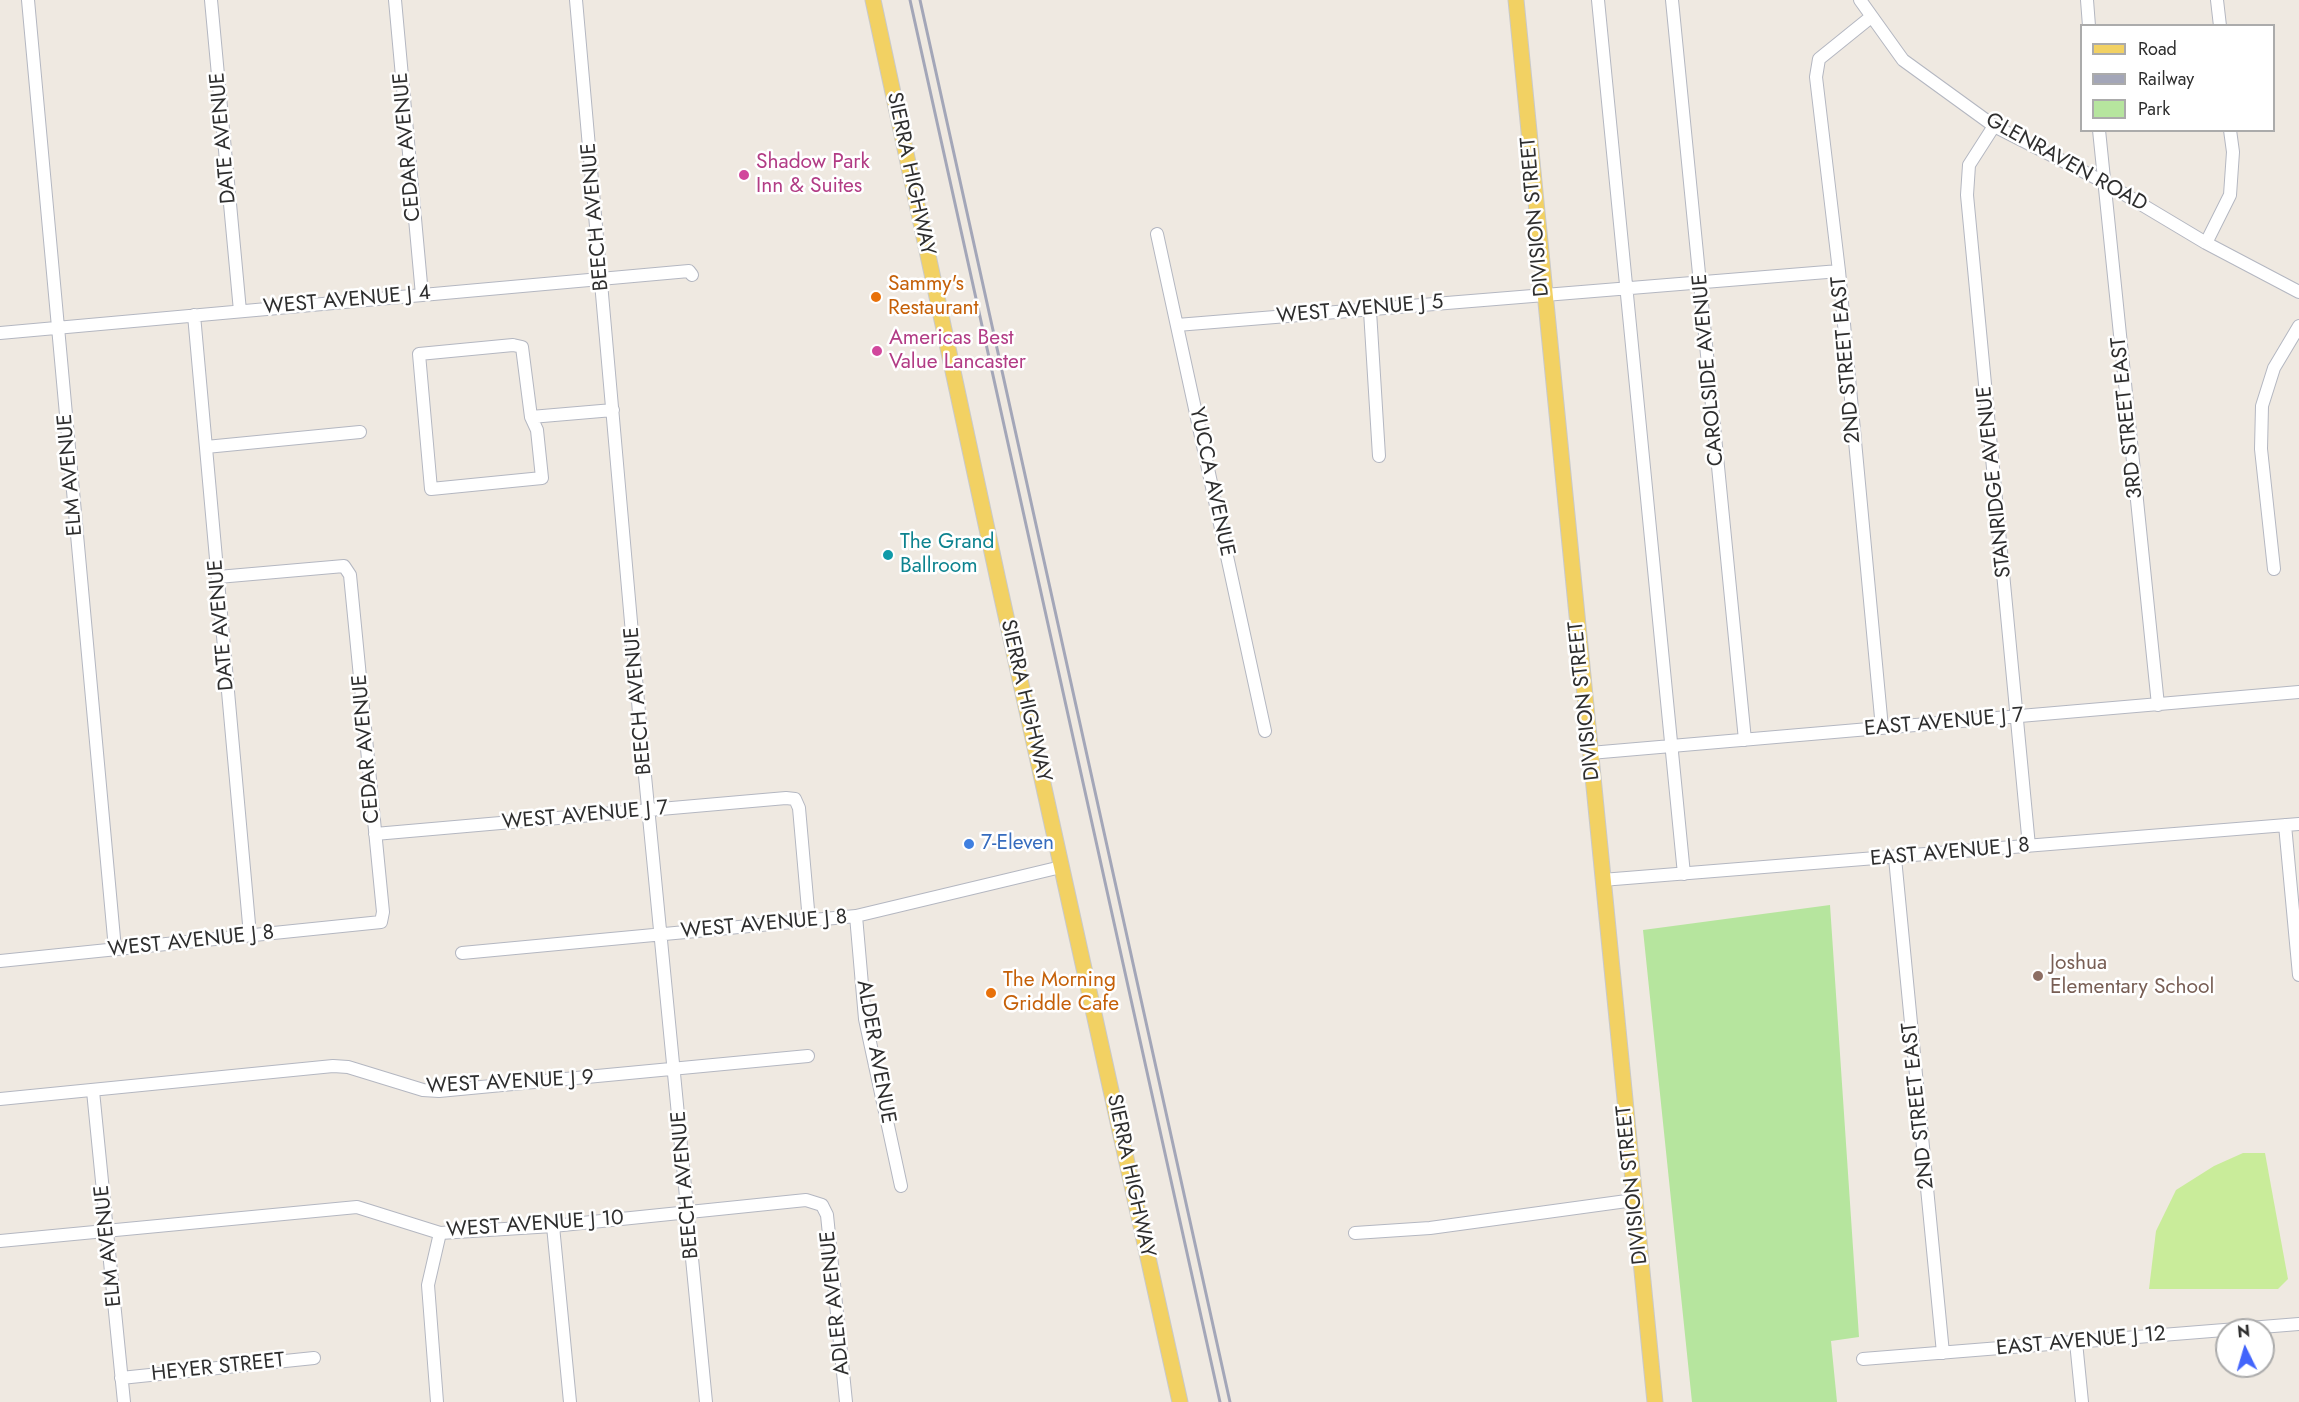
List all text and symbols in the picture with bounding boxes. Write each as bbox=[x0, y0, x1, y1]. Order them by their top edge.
legend bbox=[2080, 24, 2275, 132]
text: Road bbox=[2138, 36, 2177, 62]
text: Railway bbox=[2138, 66, 2194, 92]
street label: DATE AVENUE bbox=[206, 71, 242, 205]
street label: CEDAR AVENUE bbox=[389, 71, 427, 223]
street label: SIERRA HIGHWAY bbox=[880, 90, 940, 258]
text: Park bbox=[2138, 96, 2170, 122]
street label: GLENRAVEN ROAD bbox=[1981, 108, 2151, 218]
street label: DIVISION STREET bbox=[1516, 136, 1556, 298]
street label: BEECH AVENUE bbox=[577, 142, 615, 292]
place label: Shadow Park Inn & Suites bbox=[756, 150, 870, 200]
marker: Shadow Park Inn & Suites bbox=[737, 168, 751, 182]
place label: Sammy's Restaurant bbox=[888, 272, 979, 322]
street label: CAROLSIDE AVENUE bbox=[1688, 273, 1730, 467]
street label: 2ND STREET EAST bbox=[1827, 275, 1867, 445]
street label: WEST AVENUE J 4 bbox=[262, 281, 432, 321]
marker: Sammy's Restaurant bbox=[869, 290, 883, 304]
street label: WEST AVENUE J 5 bbox=[1275, 290, 1445, 330]
place label: Americas Best Value Lancaster bbox=[889, 326, 1026, 376]
street label: 3RD STREET EAST bbox=[2107, 336, 2149, 500]
marker: Americas Best Value Lancaster bbox=[870, 344, 884, 358]
street label: STANRIDGE AVENUE bbox=[1972, 385, 2018, 579]
street label: YUCCA AVENUE bbox=[1183, 405, 1239, 559]
street label: ELM AVENUE bbox=[53, 413, 89, 537]
place label: The Grand Ballroom bbox=[900, 530, 994, 580]
marker: The Grand Ballroom bbox=[881, 548, 895, 562]
street label: DATE AVENUE bbox=[204, 558, 240, 692]
street label: SIERRA HIGHWAY bbox=[994, 617, 1056, 785]
street label: DIVISION STREET bbox=[1564, 620, 1606, 782]
street label: BEECH AVENUE bbox=[620, 626, 658, 776]
street label: CEDAR AVENUE bbox=[348, 673, 386, 825]
street label: EAST AVENUE J 7 bbox=[1863, 703, 2025, 743]
street label: WEST AVENUE J 7 bbox=[501, 796, 669, 836]
place label: 7-Eleven bbox=[981, 831, 1054, 857]
street label: EAST AVENUE J 8 bbox=[1869, 833, 2031, 873]
marker: 7-Eleven bbox=[962, 837, 976, 851]
street label: WEST AVENUE J 8 bbox=[680, 905, 848, 945]
street label: WEST AVENUE J 8 bbox=[107, 921, 275, 963]
place label: Joshua Elementary School bbox=[2050, 951, 2214, 1001]
place label: The Morning Griddle Cafe bbox=[1003, 968, 1119, 1018]
marker: Joshua Elementary School bbox=[2031, 969, 2045, 983]
street label: ALDER AVENUE bbox=[850, 978, 900, 1126]
marker: The Morning Griddle Cafe bbox=[984, 986, 998, 1000]
street label: 2ND STREET EAST bbox=[1898, 1021, 1940, 1191]
street label: WEST AVENUE J 9 bbox=[426, 1066, 594, 1100]
street label: SIERRA HIGHWAY bbox=[1100, 1092, 1160, 1260]
street label: DIVISION STREET bbox=[1612, 1104, 1654, 1266]
street label: BEECH AVENUE bbox=[667, 1110, 705, 1260]
street label: ELM AVENUE bbox=[90, 1184, 128, 1308]
street label: WEST AVENUE J 10 bbox=[445, 1206, 625, 1244]
street label: ADLER AVENUE bbox=[816, 1229, 856, 1377]
north arrow bbox=[2215, 1318, 2275, 1378]
text: N bbox=[2236, 1320, 2251, 1344]
street label: EAST AVENUE J 12 bbox=[1995, 1322, 2167, 1362]
street label: HEYER STREET bbox=[150, 1348, 286, 1388]

